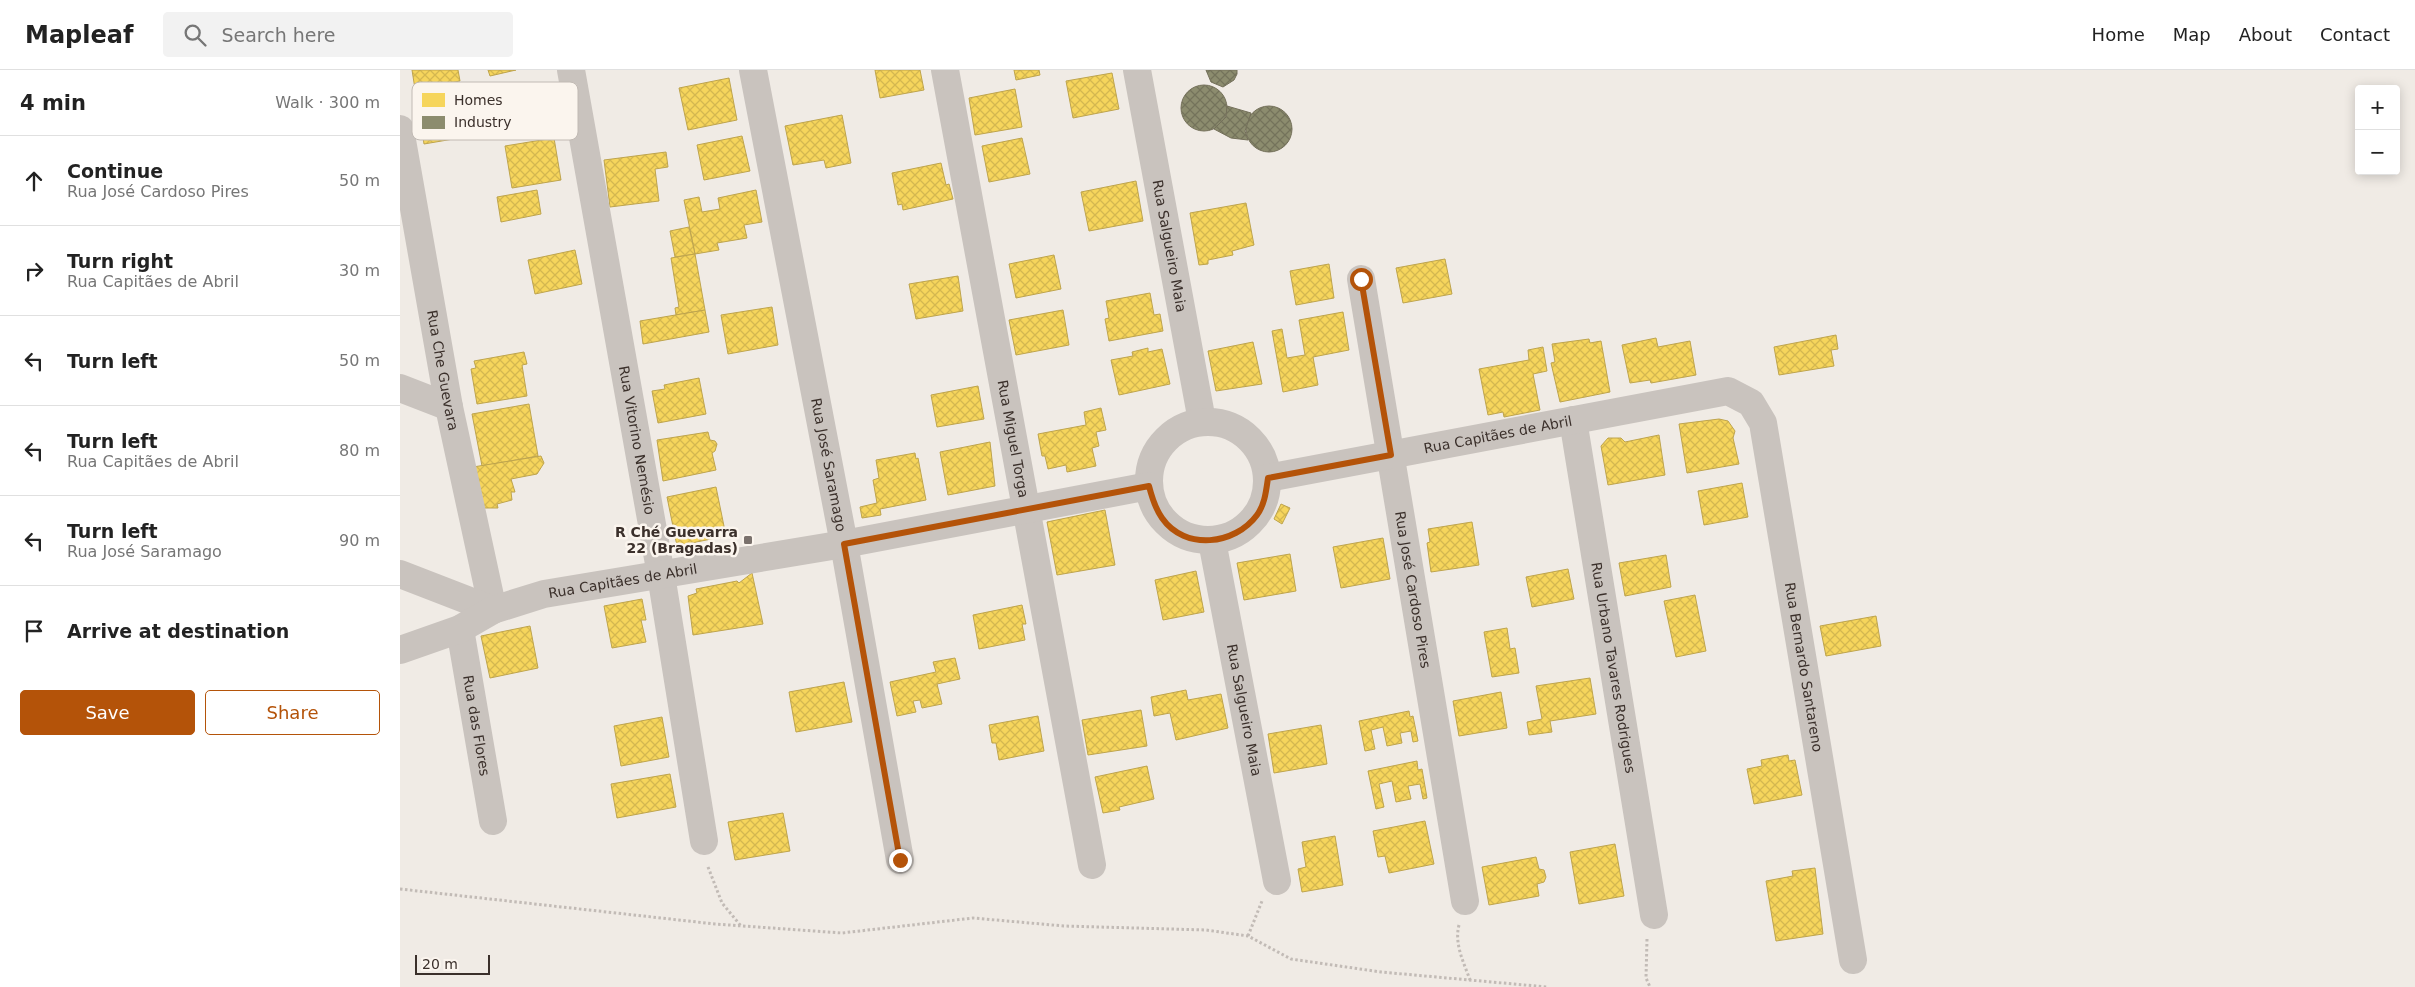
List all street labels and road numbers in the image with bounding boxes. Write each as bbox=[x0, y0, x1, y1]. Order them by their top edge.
street label: Rua Salgueiro Maia bbox=[1149, 179, 1190, 314]
street label: Rua Che Guevara bbox=[424, 309, 462, 432]
street label: Rua Vitorino Nemésio bbox=[616, 364, 658, 516]
street label: Rua Miguel Torga bbox=[994, 379, 1032, 499]
street label: Rua José Saramago bbox=[808, 397, 849, 533]
street label: Rua Capitães de Abril bbox=[1422, 413, 1573, 456]
street label: Rua José Cardoso Pires bbox=[1392, 510, 1434, 670]
street label: Rua Capitães de Abril bbox=[547, 561, 698, 601]
street label: Rua Urbano Tavares Rodrigues bbox=[1588, 561, 1639, 775]
street label: Rua Bernardo Santareno bbox=[1782, 581, 1826, 753]
street label: Rua Salgueiro Maia bbox=[1224, 642, 1265, 777]
street label: Rua das Flores bbox=[460, 674, 493, 777]

